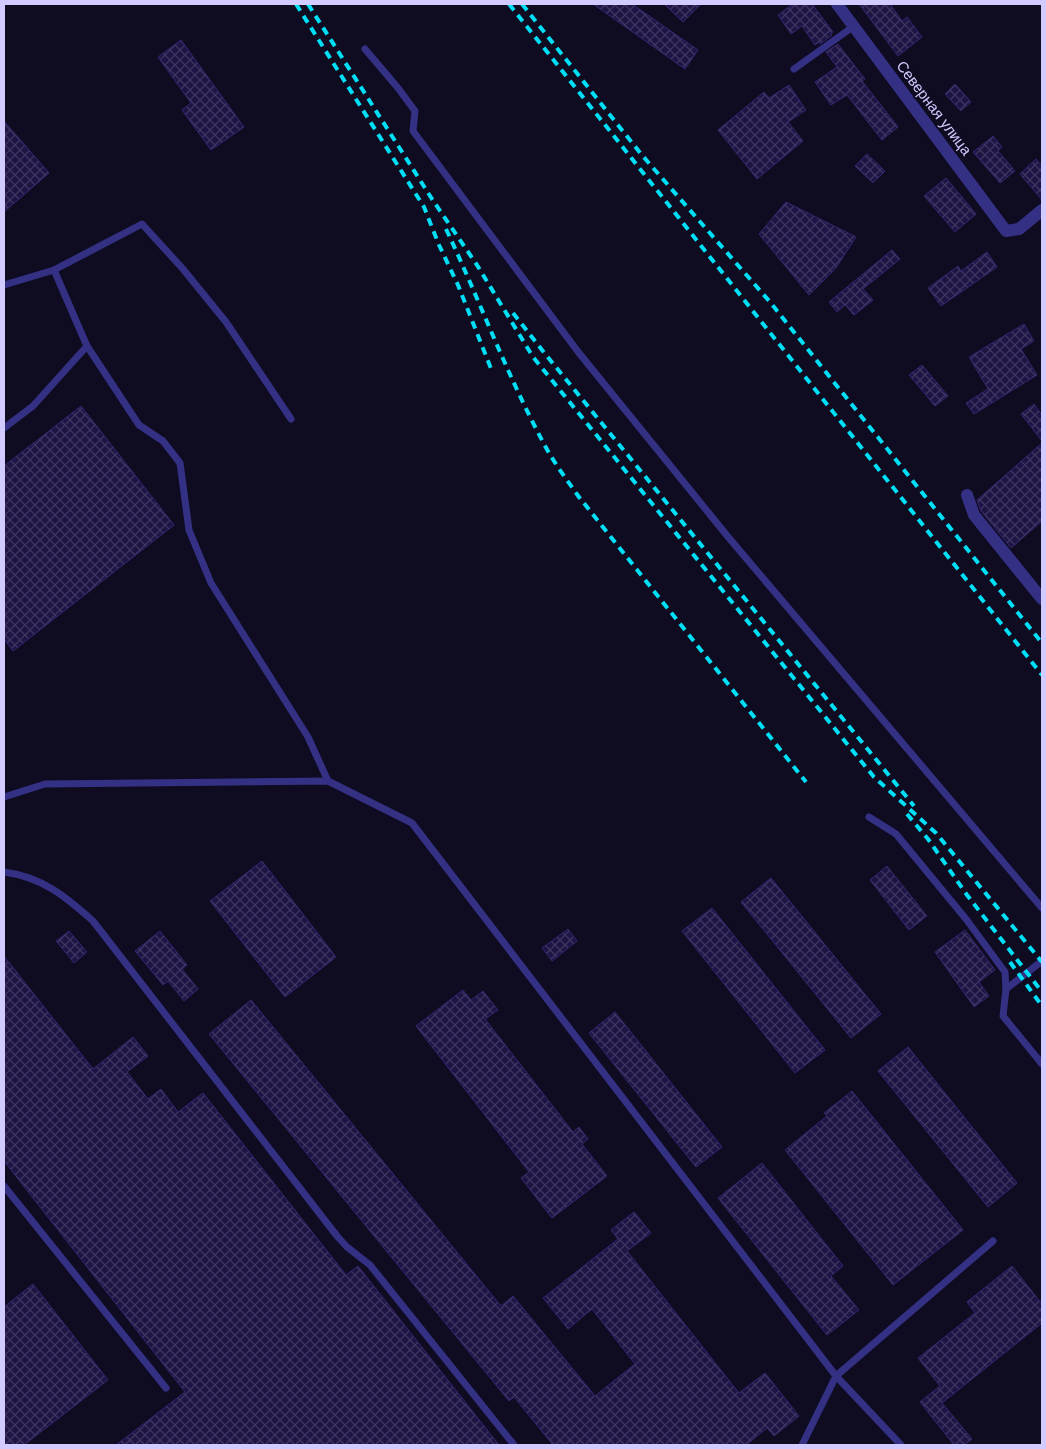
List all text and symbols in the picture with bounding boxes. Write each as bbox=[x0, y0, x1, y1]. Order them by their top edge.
street label: Северная улица bbox=[892, 57, 977, 160]

